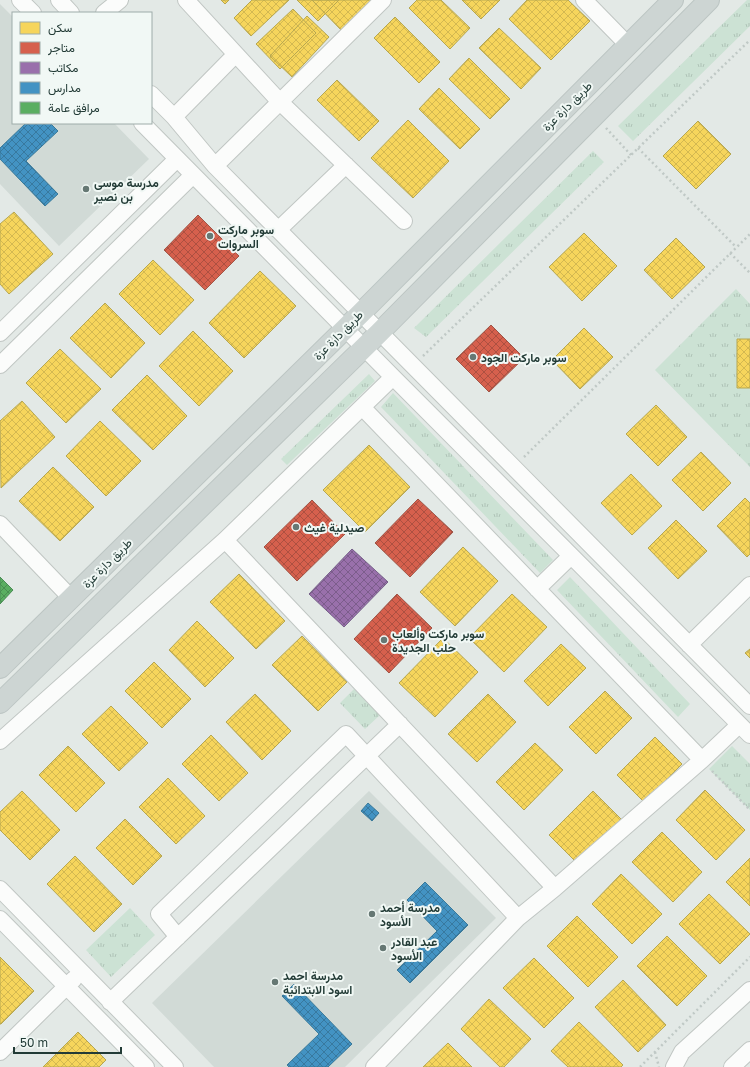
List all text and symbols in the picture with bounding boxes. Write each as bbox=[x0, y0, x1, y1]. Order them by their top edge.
legend bbox=[12, 12, 152, 124]
text: سكن bbox=[48, 20, 72, 36]
text: متاجر bbox=[47, 40, 75, 56]
text: مكاتب bbox=[48, 60, 79, 75]
street label: طريق دارة عزة bbox=[539, 78, 596, 135]
text: مدارس bbox=[48, 80, 81, 96]
text: مرافق عامة bbox=[48, 100, 100, 116]
place label: مدرسة موسى بن نصير bbox=[93, 175, 159, 205]
marker: مدرسة موسى بن نصير bbox=[81, 184, 91, 194]
place label: سوبر ماركت السروات bbox=[218, 222, 275, 252]
marker: سوبر ماركت السروات bbox=[205, 231, 215, 241]
street label: طريق دارة عزة bbox=[310, 307, 367, 364]
place label: سوبر ماركت الجود bbox=[481, 350, 567, 366]
marker: سوبر ماركت الجود bbox=[468, 352, 478, 362]
place label: صيدلية غيث bbox=[304, 520, 364, 535]
marker: صيدلية غيث bbox=[291, 522, 301, 532]
street label: طريق دارة عزة bbox=[79, 535, 136, 592]
place label: سوبر ماركت وألعاب حلب الجديدة bbox=[392, 626, 485, 655]
marker: سوبر ماركت وألعاب حلب الجديدة bbox=[379, 635, 389, 645]
place label: مدرسة أحمد الأسود bbox=[380, 900, 441, 930]
marker: مدرسة أحمد الأسود bbox=[367, 909, 377, 919]
place label: عبد القادر الأسود bbox=[390, 934, 437, 964]
marker: عبد القادر الأسود bbox=[378, 943, 388, 953]
place label: مدرسة احمد اسود الابتدائية bbox=[283, 968, 352, 998]
marker: مدرسة احمد اسود الابتدائية bbox=[270, 977, 280, 987]
scale bar bbox=[14, 1029, 121, 1055]
text: 50 m bbox=[20, 1035, 48, 1050]

